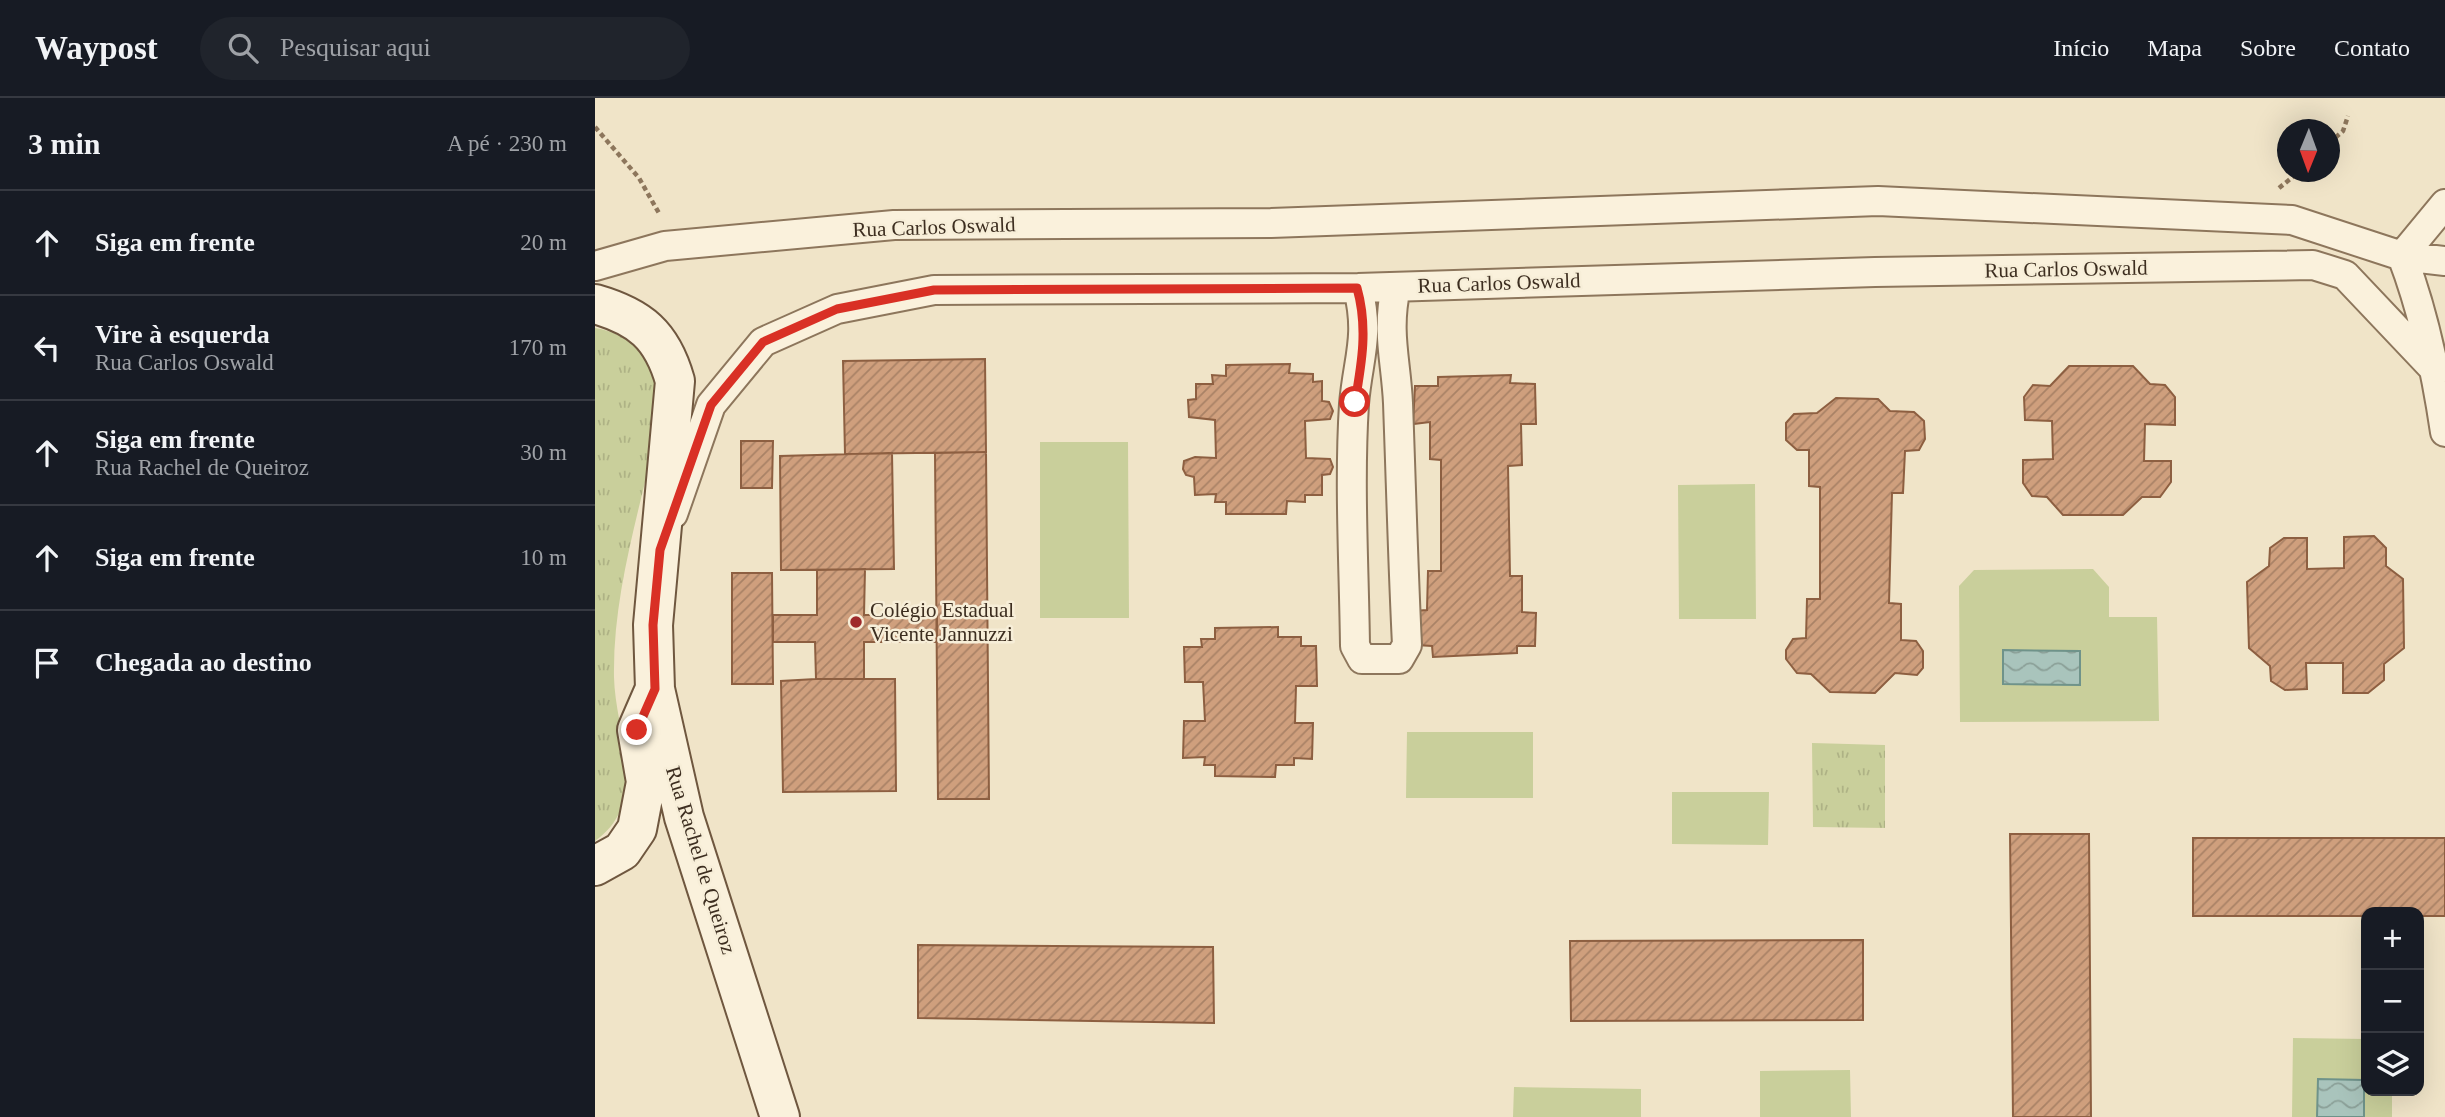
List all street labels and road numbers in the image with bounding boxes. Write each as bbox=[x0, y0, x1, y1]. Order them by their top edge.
street label: Rua Carlos Oswald bbox=[852, 212, 1017, 242]
street label: Rua Carlos Oswald bbox=[1984, 256, 2148, 282]
street label: Rua Carlos Oswald bbox=[1417, 268, 1582, 298]
street label: Rua Rachel de Queiroz bbox=[661, 763, 741, 957]

